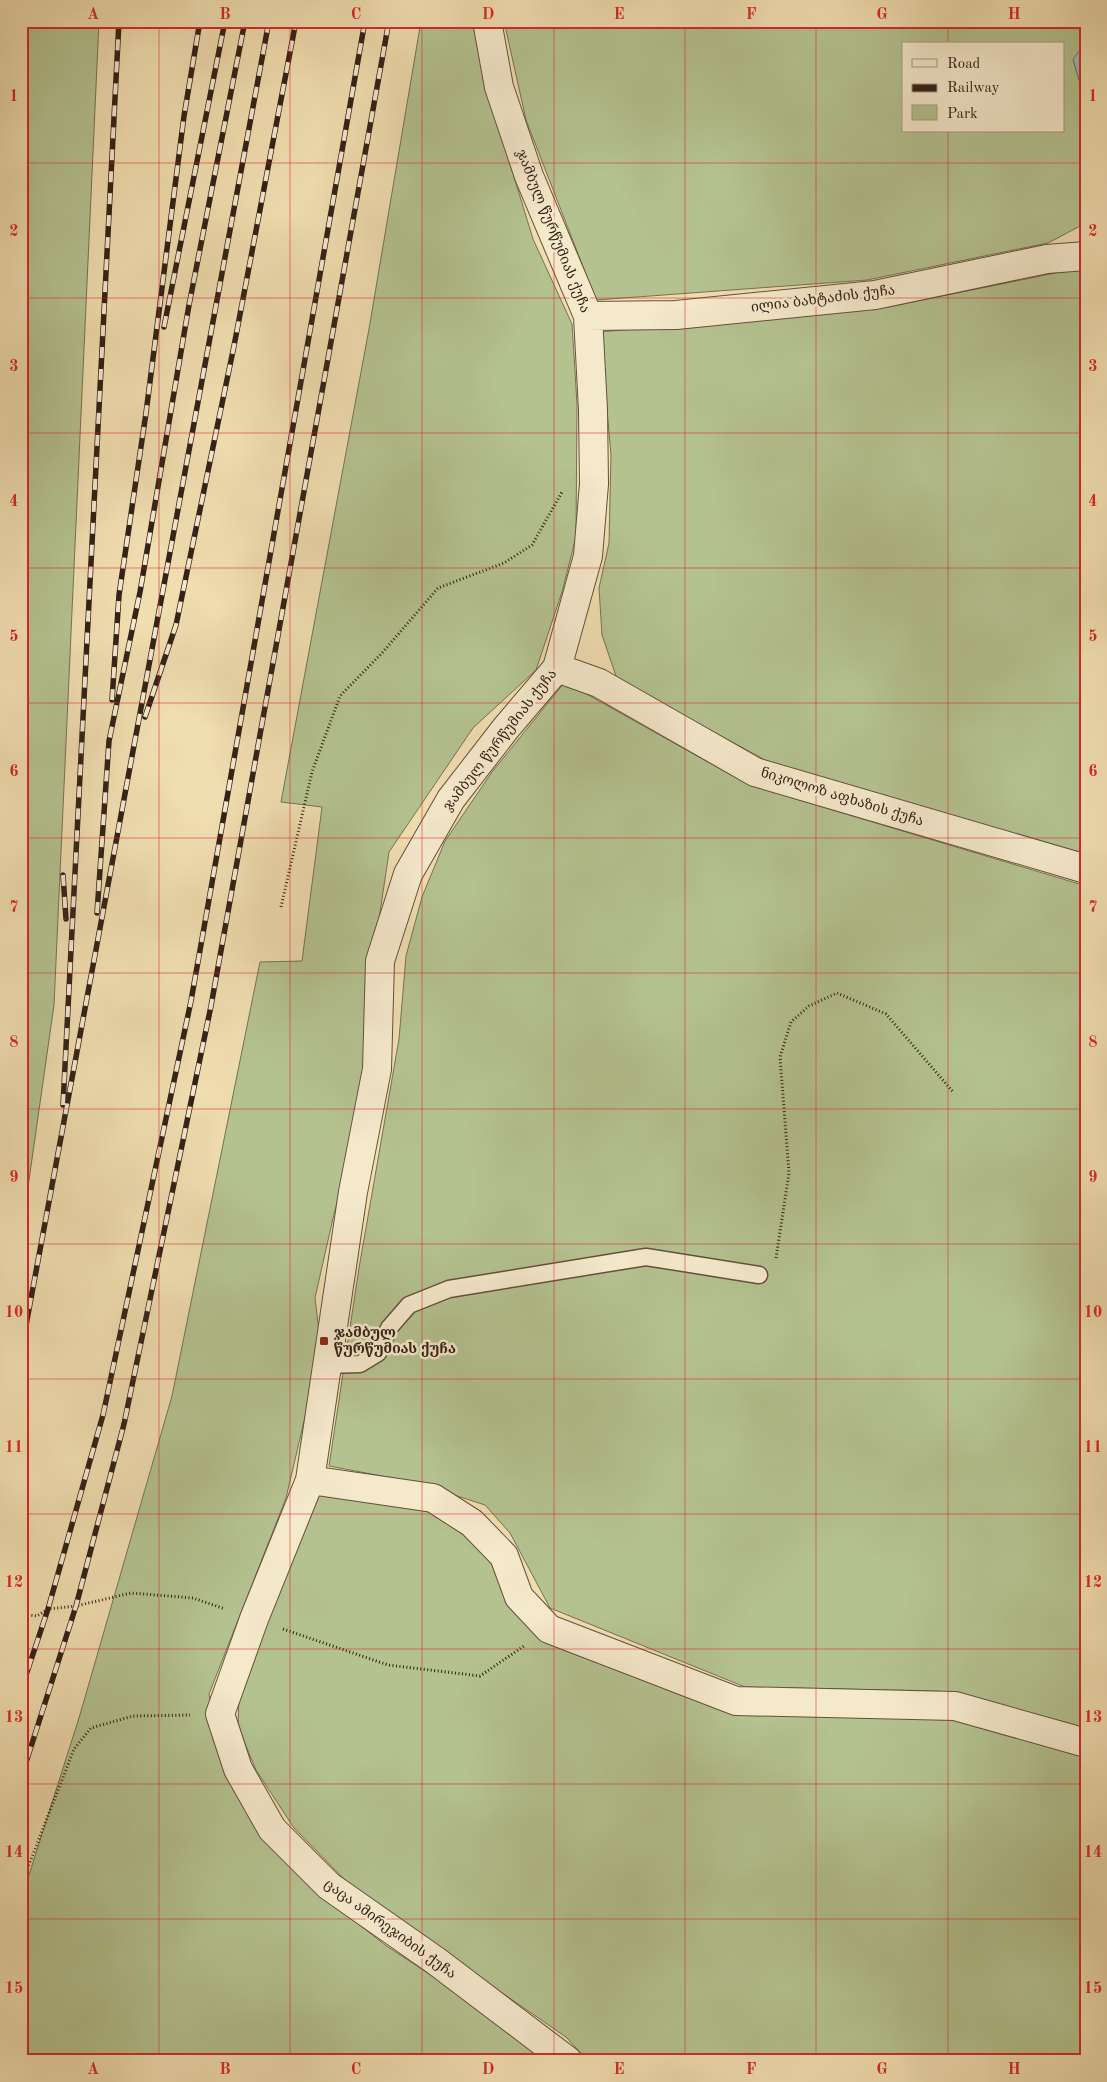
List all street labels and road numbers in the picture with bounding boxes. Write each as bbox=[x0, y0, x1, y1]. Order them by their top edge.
street label: ჯამბულ წურწუმიას ქუჩა bbox=[513, 147, 592, 315]
street label: ილია ბახტაძის ქუჩა bbox=[750, 283, 896, 316]
street label: ჯამბულ წურწუმიას ქუჩა bbox=[441, 667, 560, 814]
street label: ნიკოლოზ აფხაზის ქუჩა bbox=[759, 765, 925, 829]
street label: ცაცა ამირეჯიბის ქუჩა bbox=[321, 1877, 458, 1982]

